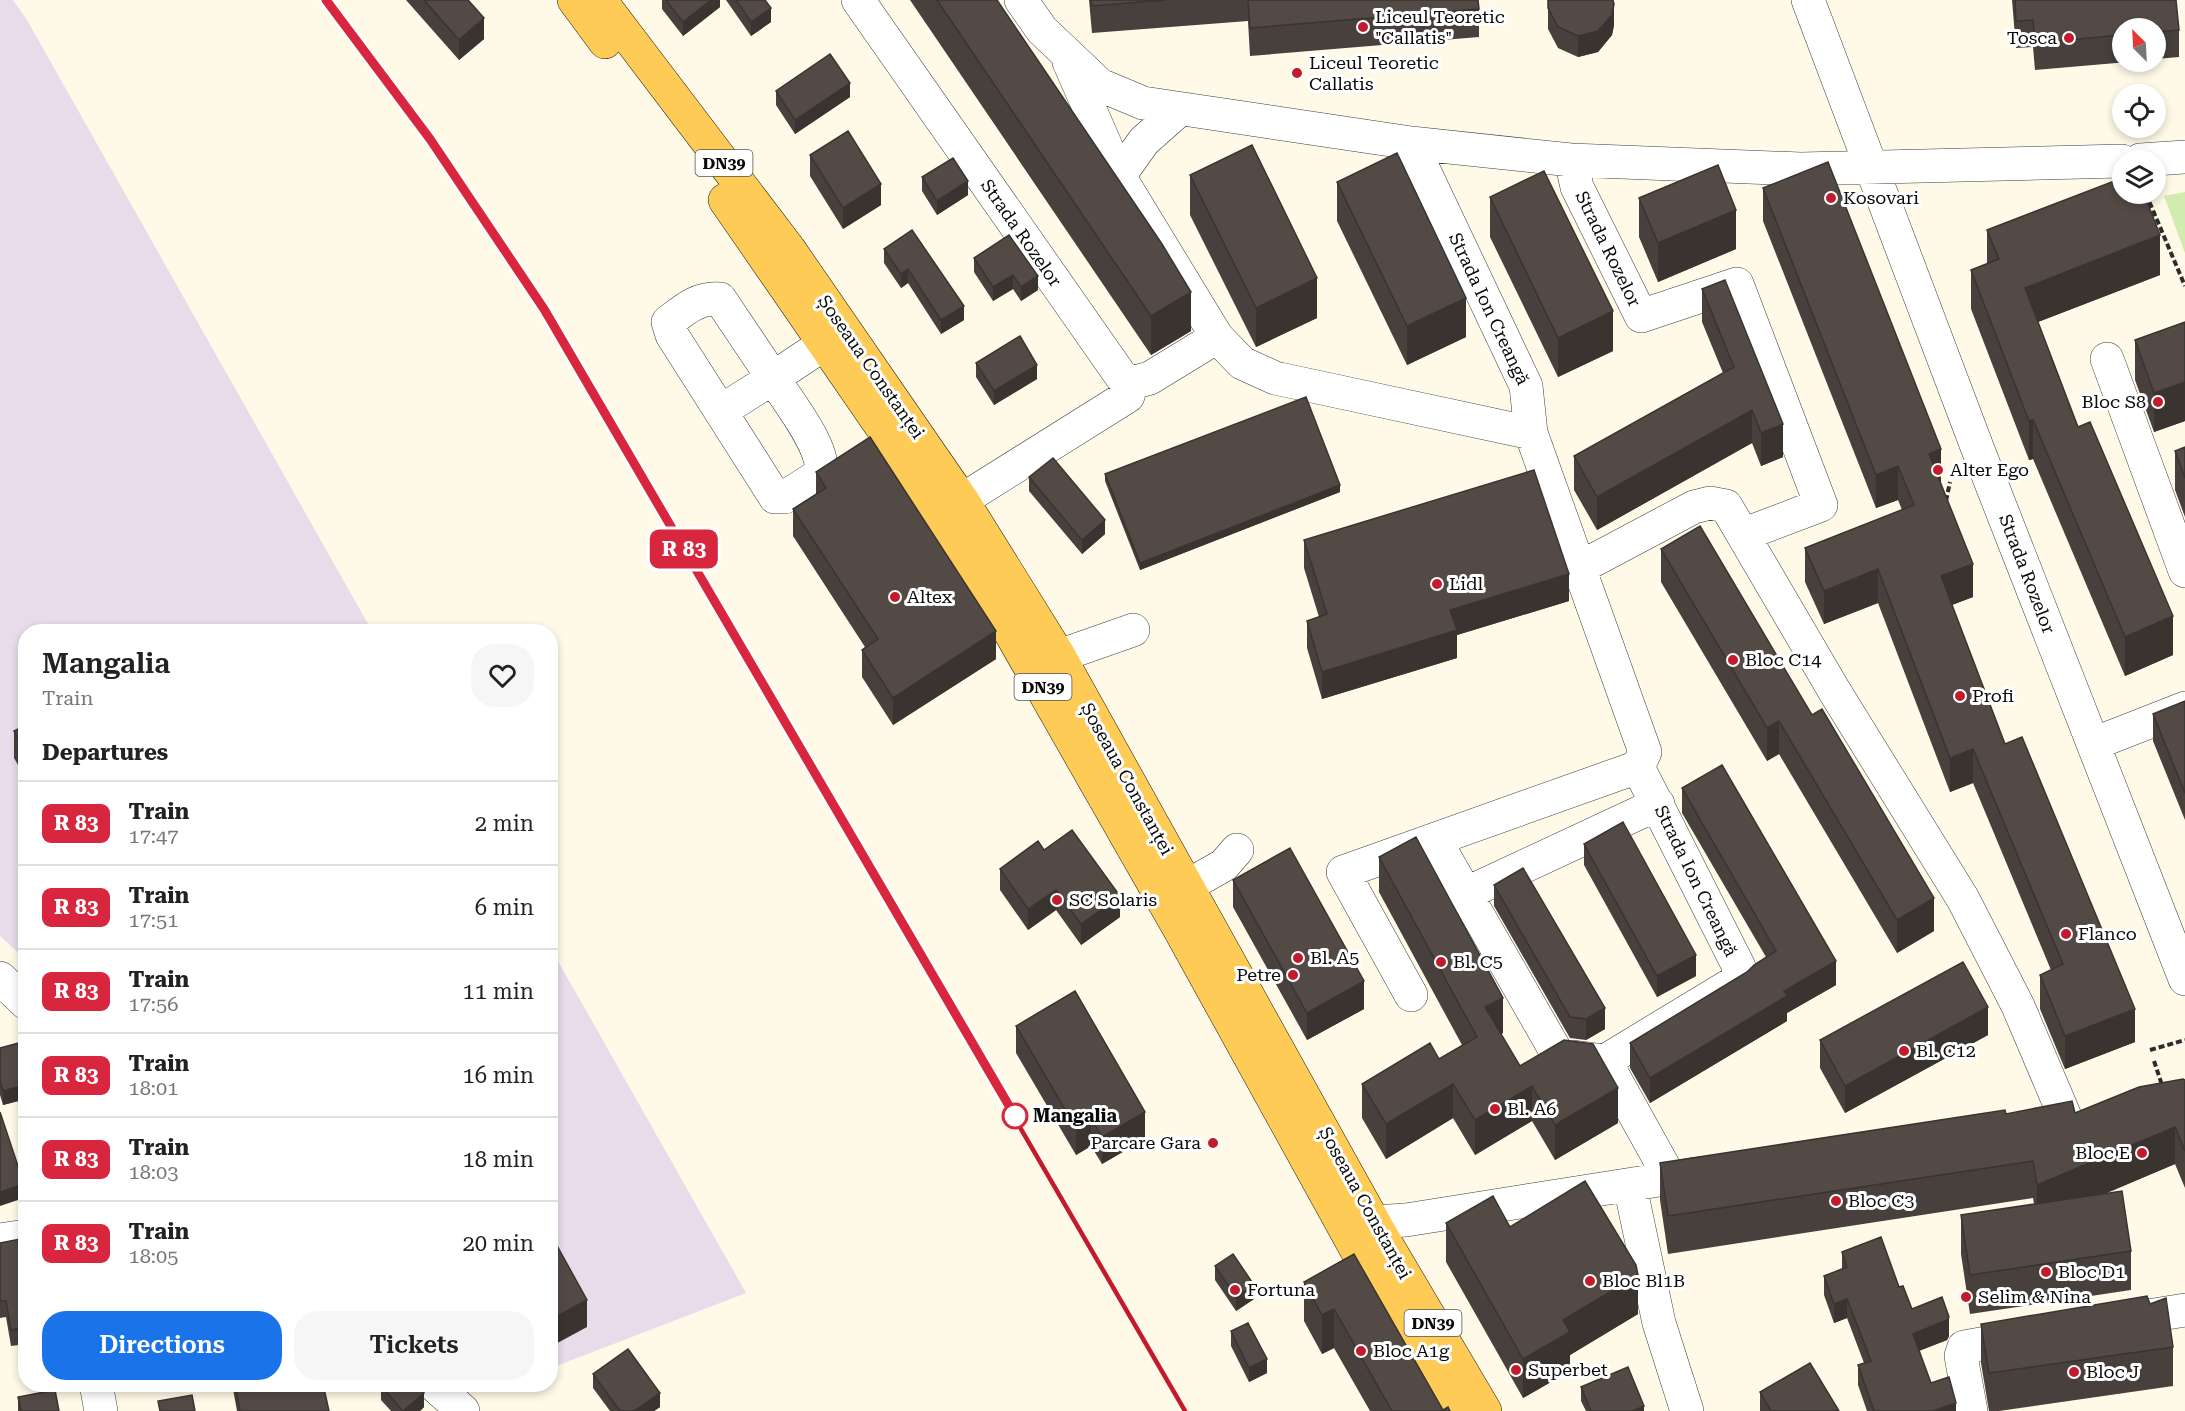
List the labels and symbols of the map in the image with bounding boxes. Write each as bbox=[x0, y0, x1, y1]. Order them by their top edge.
place label: Liceul Teoretic "Callatis" bbox=[1375, 6, 1505, 48]
north arrow bbox=[2112, 18, 2166, 72]
marker: Liceul Teoretic "Callatis" bbox=[1356, 20, 1370, 34]
place label: Tosca bbox=[2007, 27, 2057, 48]
marker: Tosca bbox=[2062, 31, 2076, 45]
place label: Liceul Teoretic Callatis bbox=[1309, 52, 1439, 94]
marker: Liceul Teoretic Callatis bbox=[1290, 66, 1304, 80]
road number: DN39 bbox=[696, 150, 752, 176]
street label: Strada Rozelor bbox=[977, 175, 1066, 290]
place label: Kosovari bbox=[1843, 187, 1919, 208]
street label: Strada Rozelor bbox=[1571, 188, 1645, 310]
marker: Kosovari bbox=[1824, 191, 1838, 205]
street label: Strada Ion Creangă bbox=[1445, 229, 1534, 388]
street label: Șoseaua Constanței bbox=[813, 291, 929, 443]
place label: Bloc S8 bbox=[2081, 391, 2146, 412]
marker: Bloc S8 bbox=[2151, 395, 2165, 409]
place label: Alter Ego bbox=[1950, 459, 2029, 480]
marker: Alter Ego bbox=[1931, 463, 1945, 477]
street label: Strada Rozelor bbox=[1995, 511, 2060, 636]
line badge: R 83 bbox=[642, 530, 726, 568]
place label: Lidl bbox=[1449, 573, 1483, 594]
marker: Lidl bbox=[1430, 577, 1444, 591]
place label: Altex bbox=[907, 586, 953, 607]
marker: Altex bbox=[888, 590, 902, 604]
place label: Bloc C14 bbox=[1745, 649, 1821, 670]
marker: Bloc C14 bbox=[1726, 653, 1740, 667]
road number: DN39 bbox=[1014, 674, 1072, 700]
place label: Profi bbox=[1972, 685, 2014, 706]
marker: Profi bbox=[1953, 689, 1967, 703]
street label: Șoseaua Constanței bbox=[1076, 699, 1178, 859]
street label: Strada Ion Creangă bbox=[1651, 802, 1742, 960]
place label: SC Solaris bbox=[1069, 889, 1157, 910]
marker: SC Solaris bbox=[1050, 893, 1064, 907]
place label: Flanco bbox=[2078, 923, 2137, 944]
marker: Flanco bbox=[2059, 927, 2073, 941]
place label: Bl. A5 bbox=[1310, 947, 1359, 968]
marker: Bl. A5 bbox=[1291, 951, 1305, 965]
place label: Bl. C5 bbox=[1453, 951, 1503, 972]
marker: Bl. C5 bbox=[1434, 955, 1448, 969]
place label: Petre bbox=[1236, 964, 1281, 985]
marker: Petre bbox=[1286, 968, 1300, 982]
place label: Bl. C12 bbox=[1916, 1040, 1976, 1061]
marker: Bl. C12 bbox=[1897, 1044, 1911, 1058]
place label: Bl. A6 bbox=[1507, 1098, 1556, 1119]
marker: Bl. A6 bbox=[1488, 1102, 1502, 1116]
marker: Mangalia bbox=[1002, 1103, 1028, 1129]
place label: Mangalia bbox=[1033, 1105, 1117, 1126]
street label: Șoseaua Constanței bbox=[1314, 1123, 1416, 1283]
place label: Parcare Gara bbox=[1090, 1132, 1201, 1153]
marker: Parcare Gara bbox=[1206, 1136, 1220, 1150]
place label: Bloc E bbox=[2075, 1142, 2130, 1163]
marker: Bloc E bbox=[2135, 1146, 2149, 1160]
place label: Bloc C3 bbox=[1848, 1190, 1914, 1211]
marker: Bloc C3 bbox=[1829, 1194, 1843, 1208]
place label: Bloc D1 bbox=[2058, 1261, 2125, 1282]
marker: Bloc D1 bbox=[2039, 1265, 2053, 1279]
place label: Bloc Bl1B bbox=[1602, 1270, 1685, 1291]
marker: Bloc Bl1B bbox=[1583, 1274, 1597, 1288]
place label: Fortuna bbox=[1247, 1279, 1315, 1300]
marker: Fortuna bbox=[1228, 1283, 1242, 1297]
place label: Selim & Nina bbox=[1978, 1286, 2091, 1307]
marker: Selim & Nina bbox=[1959, 1290, 1973, 1304]
road number: DN39 bbox=[1404, 1310, 1462, 1336]
place label: Bloc A1g bbox=[1373, 1340, 1450, 1361]
marker: Bloc A1g bbox=[1354, 1344, 1368, 1358]
place label: Superbet bbox=[1528, 1359, 1608, 1380]
place label: Bloc J bbox=[2086, 1361, 2139, 1382]
marker: Superbet bbox=[1509, 1363, 1523, 1377]
marker: Bloc J bbox=[2067, 1365, 2081, 1379]

